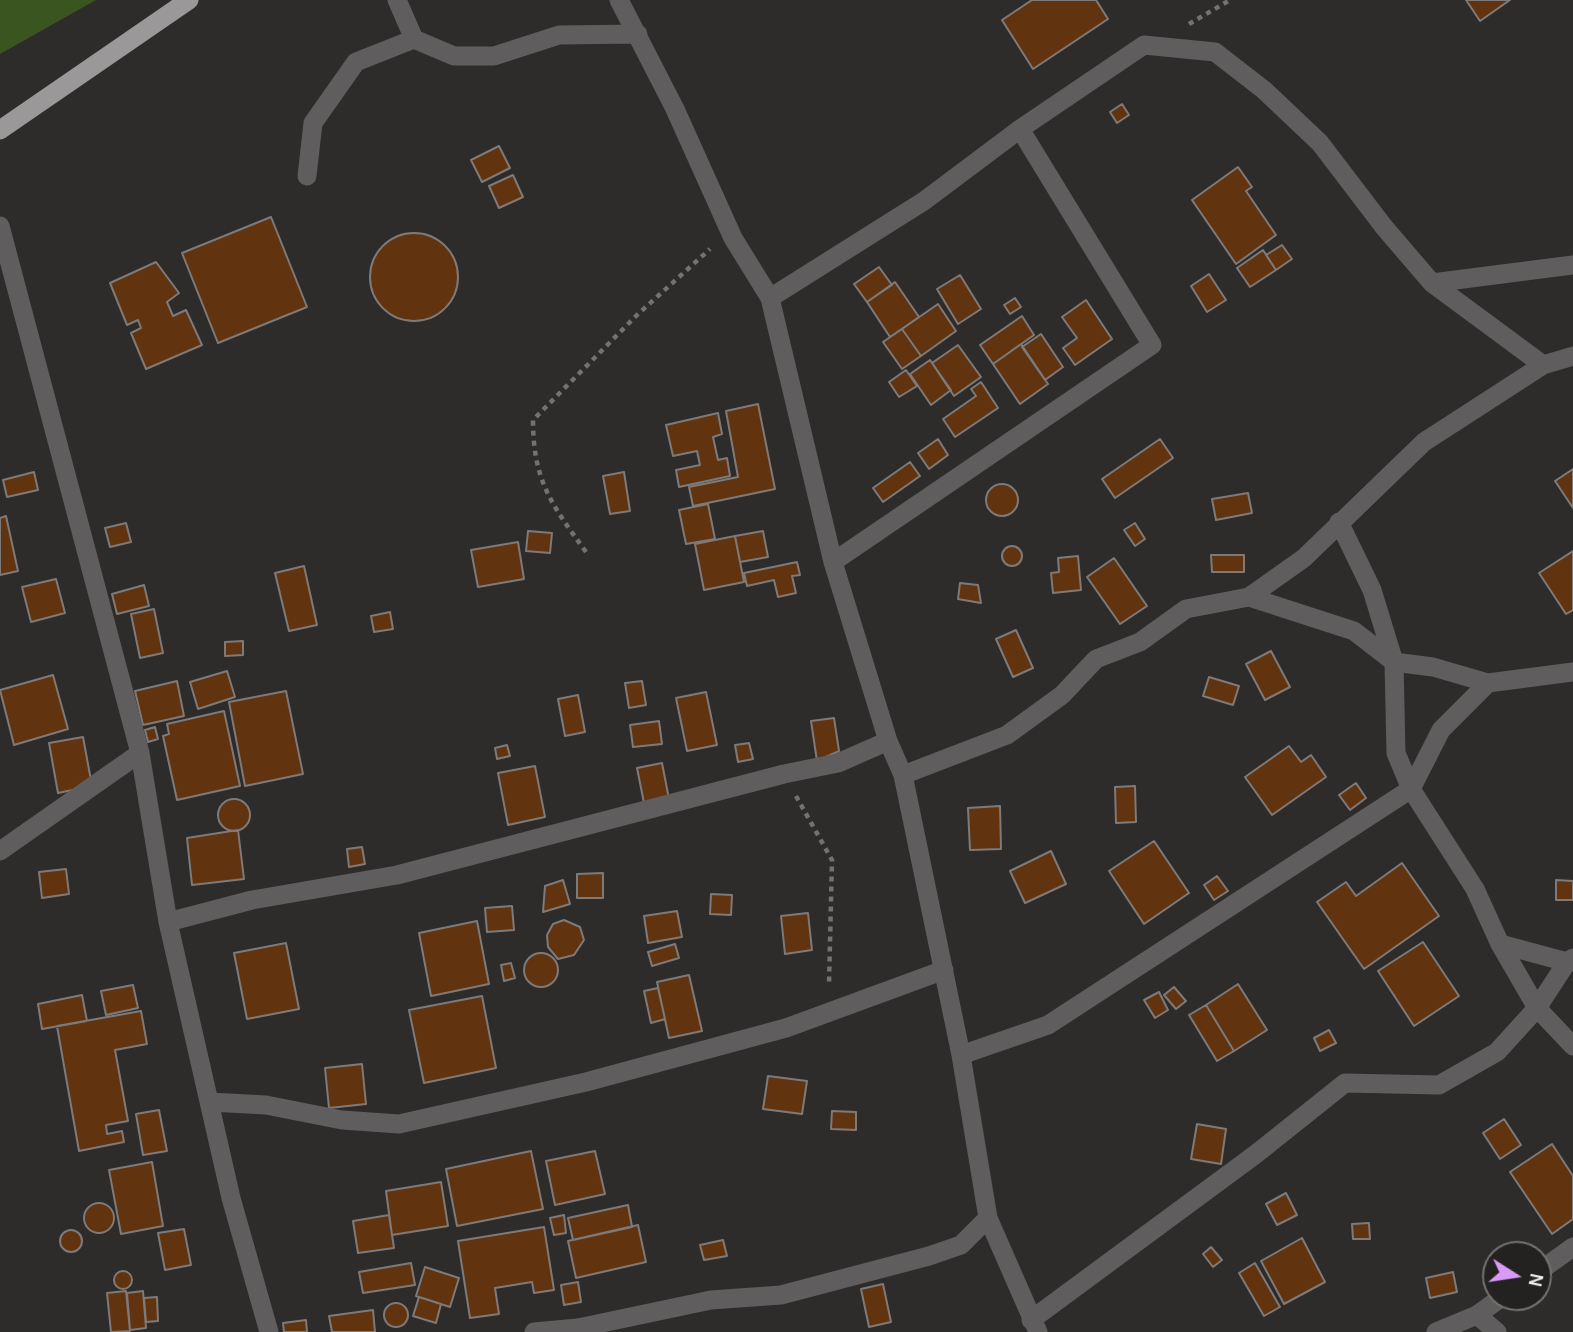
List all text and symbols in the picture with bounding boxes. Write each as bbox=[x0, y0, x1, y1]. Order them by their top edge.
north arrow bbox=[1482, 1241, 1552, 1311]
text: N bbox=[1523, 1271, 1548, 1289]

